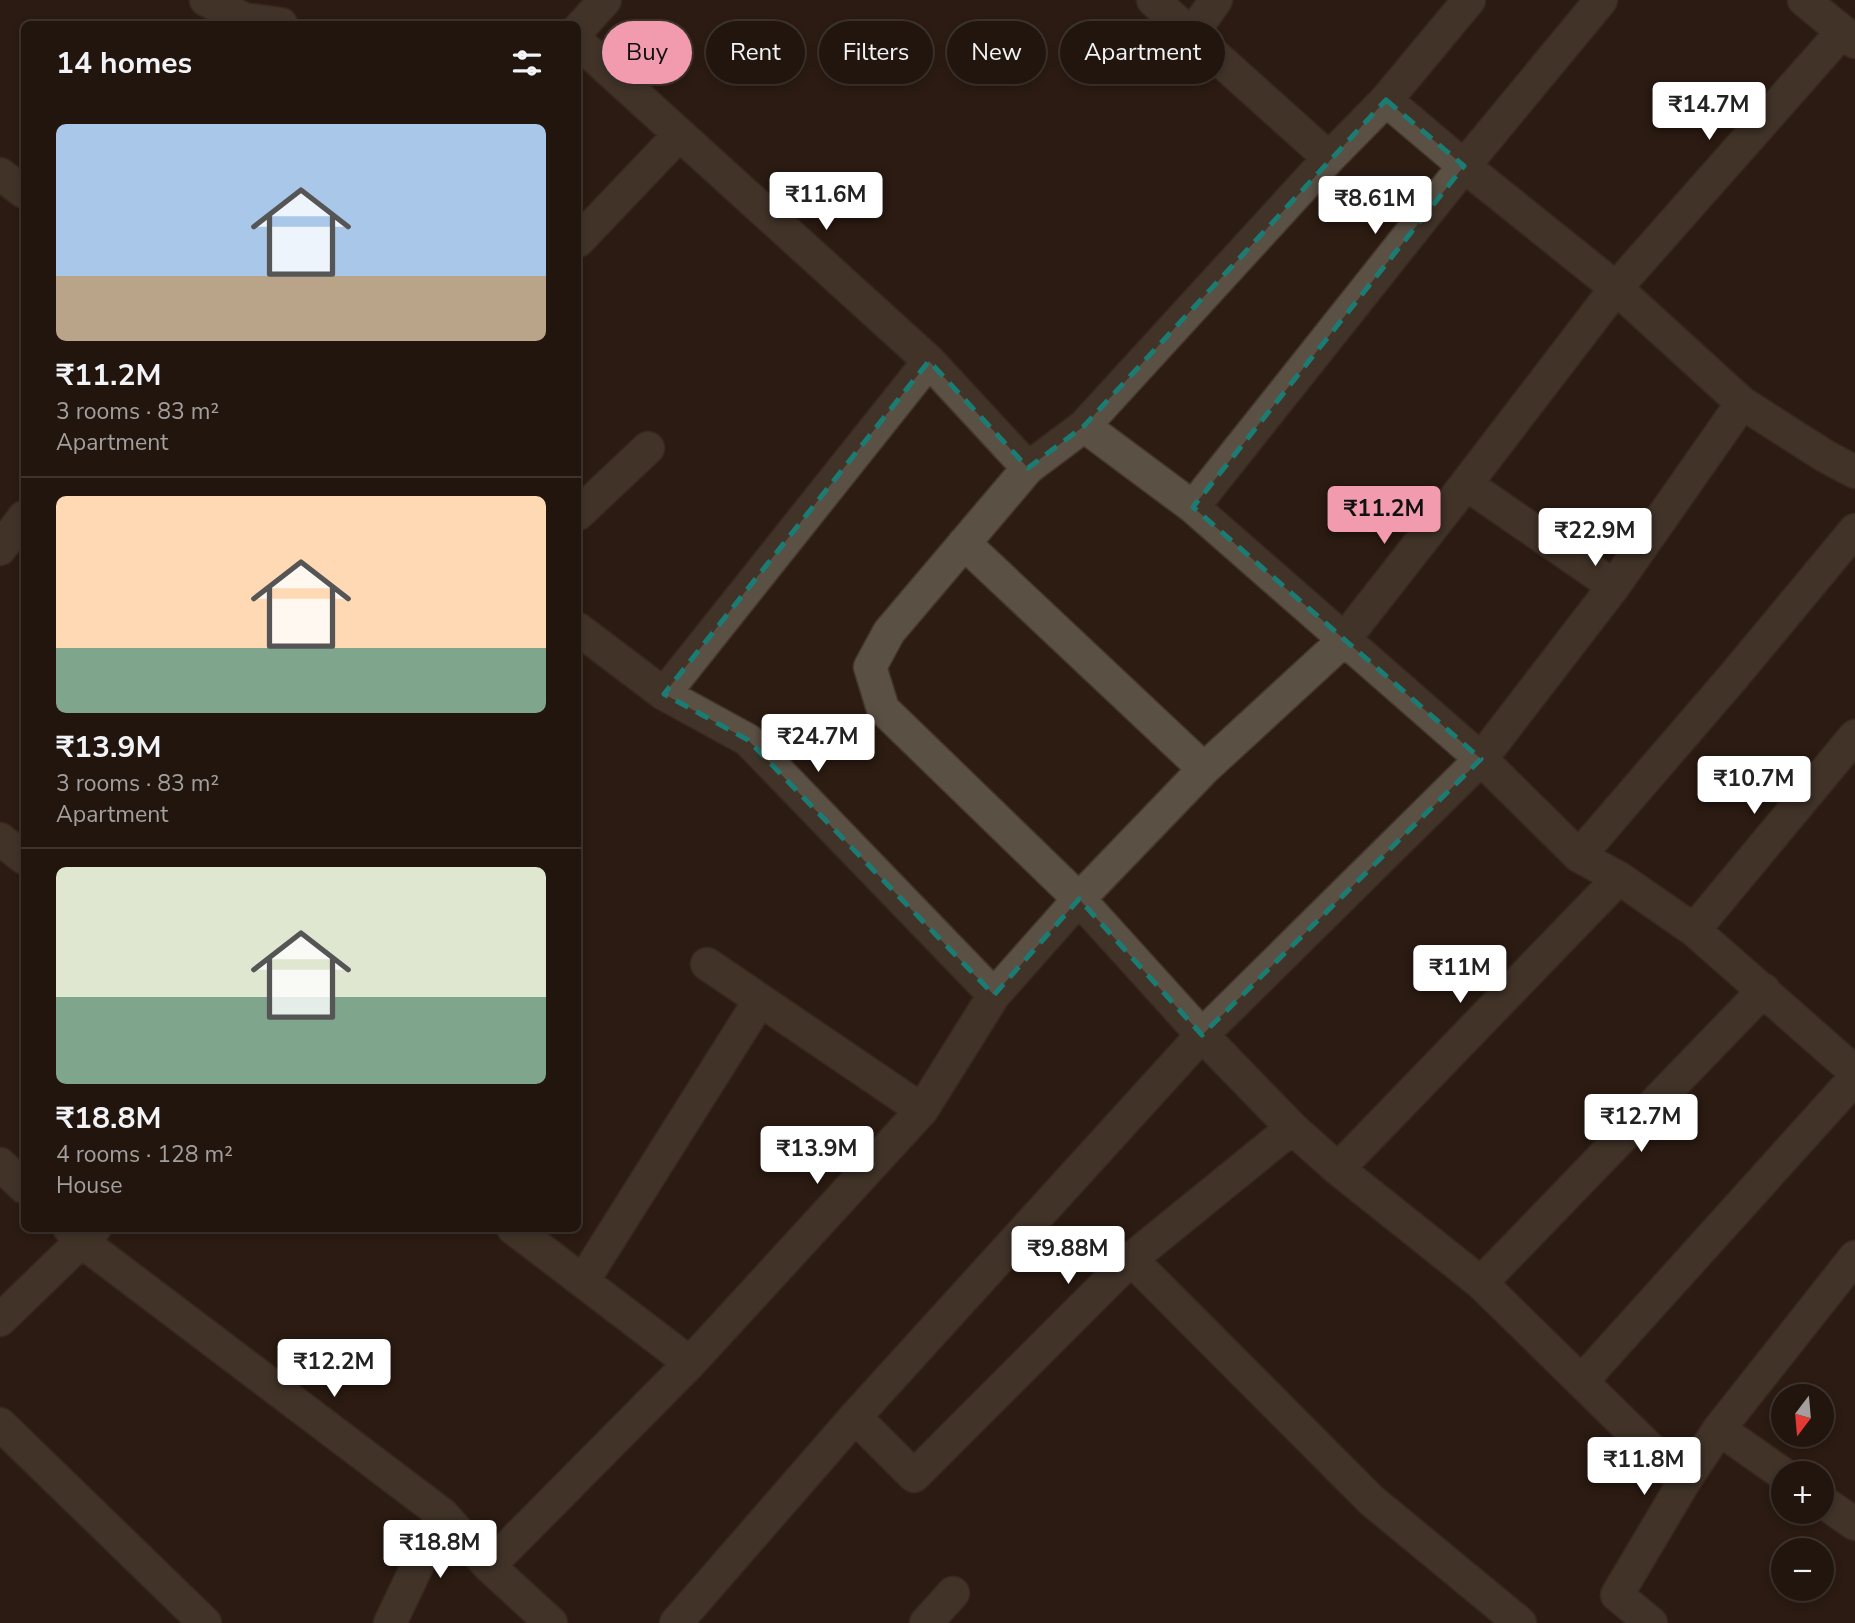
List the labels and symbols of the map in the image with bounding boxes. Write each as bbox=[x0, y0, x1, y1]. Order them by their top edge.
pin: ₹14.7M bbox=[1652, 82, 1766, 142]
pin: ₹11.6M bbox=[769, 173, 883, 232]
pin: ₹8.61M bbox=[1318, 176, 1432, 236]
pin: ₹11.2M bbox=[1327, 486, 1441, 546]
pin: ₹22.9M bbox=[1538, 508, 1652, 568]
pin: ₹24.7M bbox=[761, 714, 875, 774]
pin: ₹10.7M bbox=[1697, 756, 1811, 816]
pin: ₹11M bbox=[1419, 946, 1501, 1005]
pin: ₹12.7M bbox=[1584, 1094, 1698, 1154]
pin: ₹13.9M bbox=[760, 1126, 874, 1186]
pin: ₹9.88M bbox=[1011, 1226, 1125, 1286]
pin: ₹12.2M bbox=[277, 1340, 391, 1399]
north arrow bbox=[1771, 1384, 1834, 1447]
pin: ₹11.8M bbox=[1587, 1438, 1701, 1497]
pin: ₹18.8M bbox=[383, 1520, 497, 1580]

